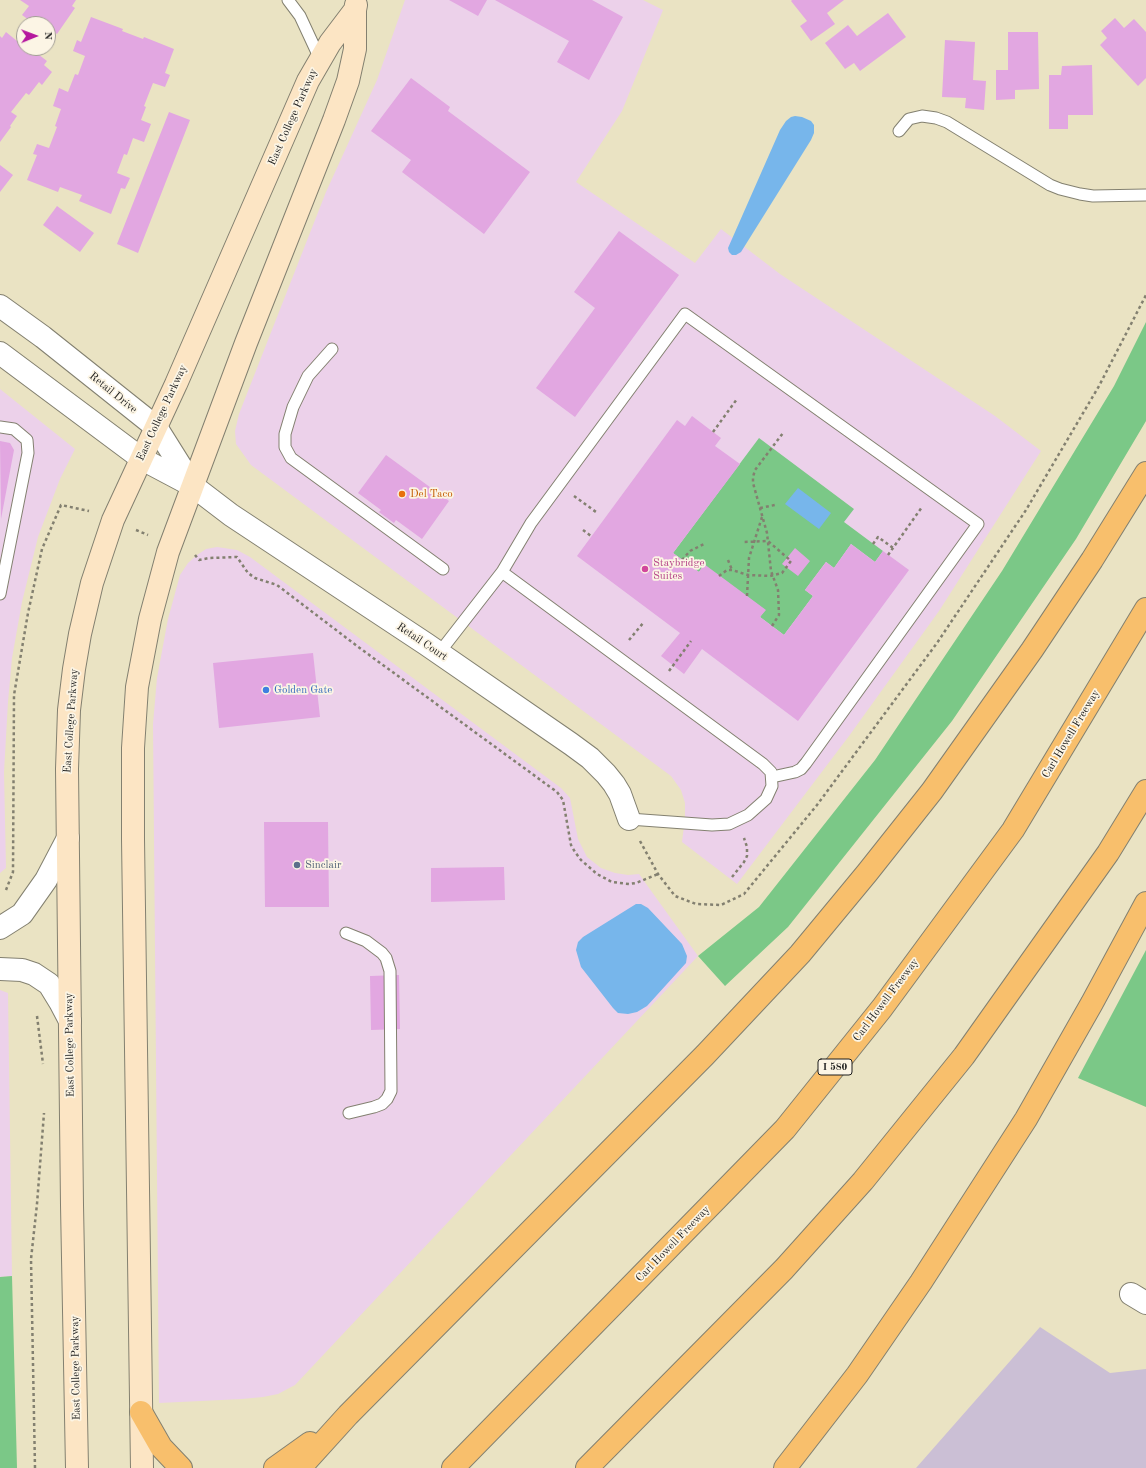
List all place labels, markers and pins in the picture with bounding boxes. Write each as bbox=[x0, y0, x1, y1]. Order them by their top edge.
place label: Del Taco bbox=[410, 487, 453, 501]
marker: Del Taco bbox=[397, 489, 407, 499]
place label: Staybridge Suites bbox=[653, 556, 705, 582]
marker: Staybridge Suites bbox=[640, 564, 650, 574]
place label: Golden Gate bbox=[274, 683, 332, 697]
marker: Golden Gate bbox=[261, 685, 271, 695]
place label: Sinclair bbox=[305, 858, 341, 872]
marker: Sinclair bbox=[292, 860, 302, 870]

